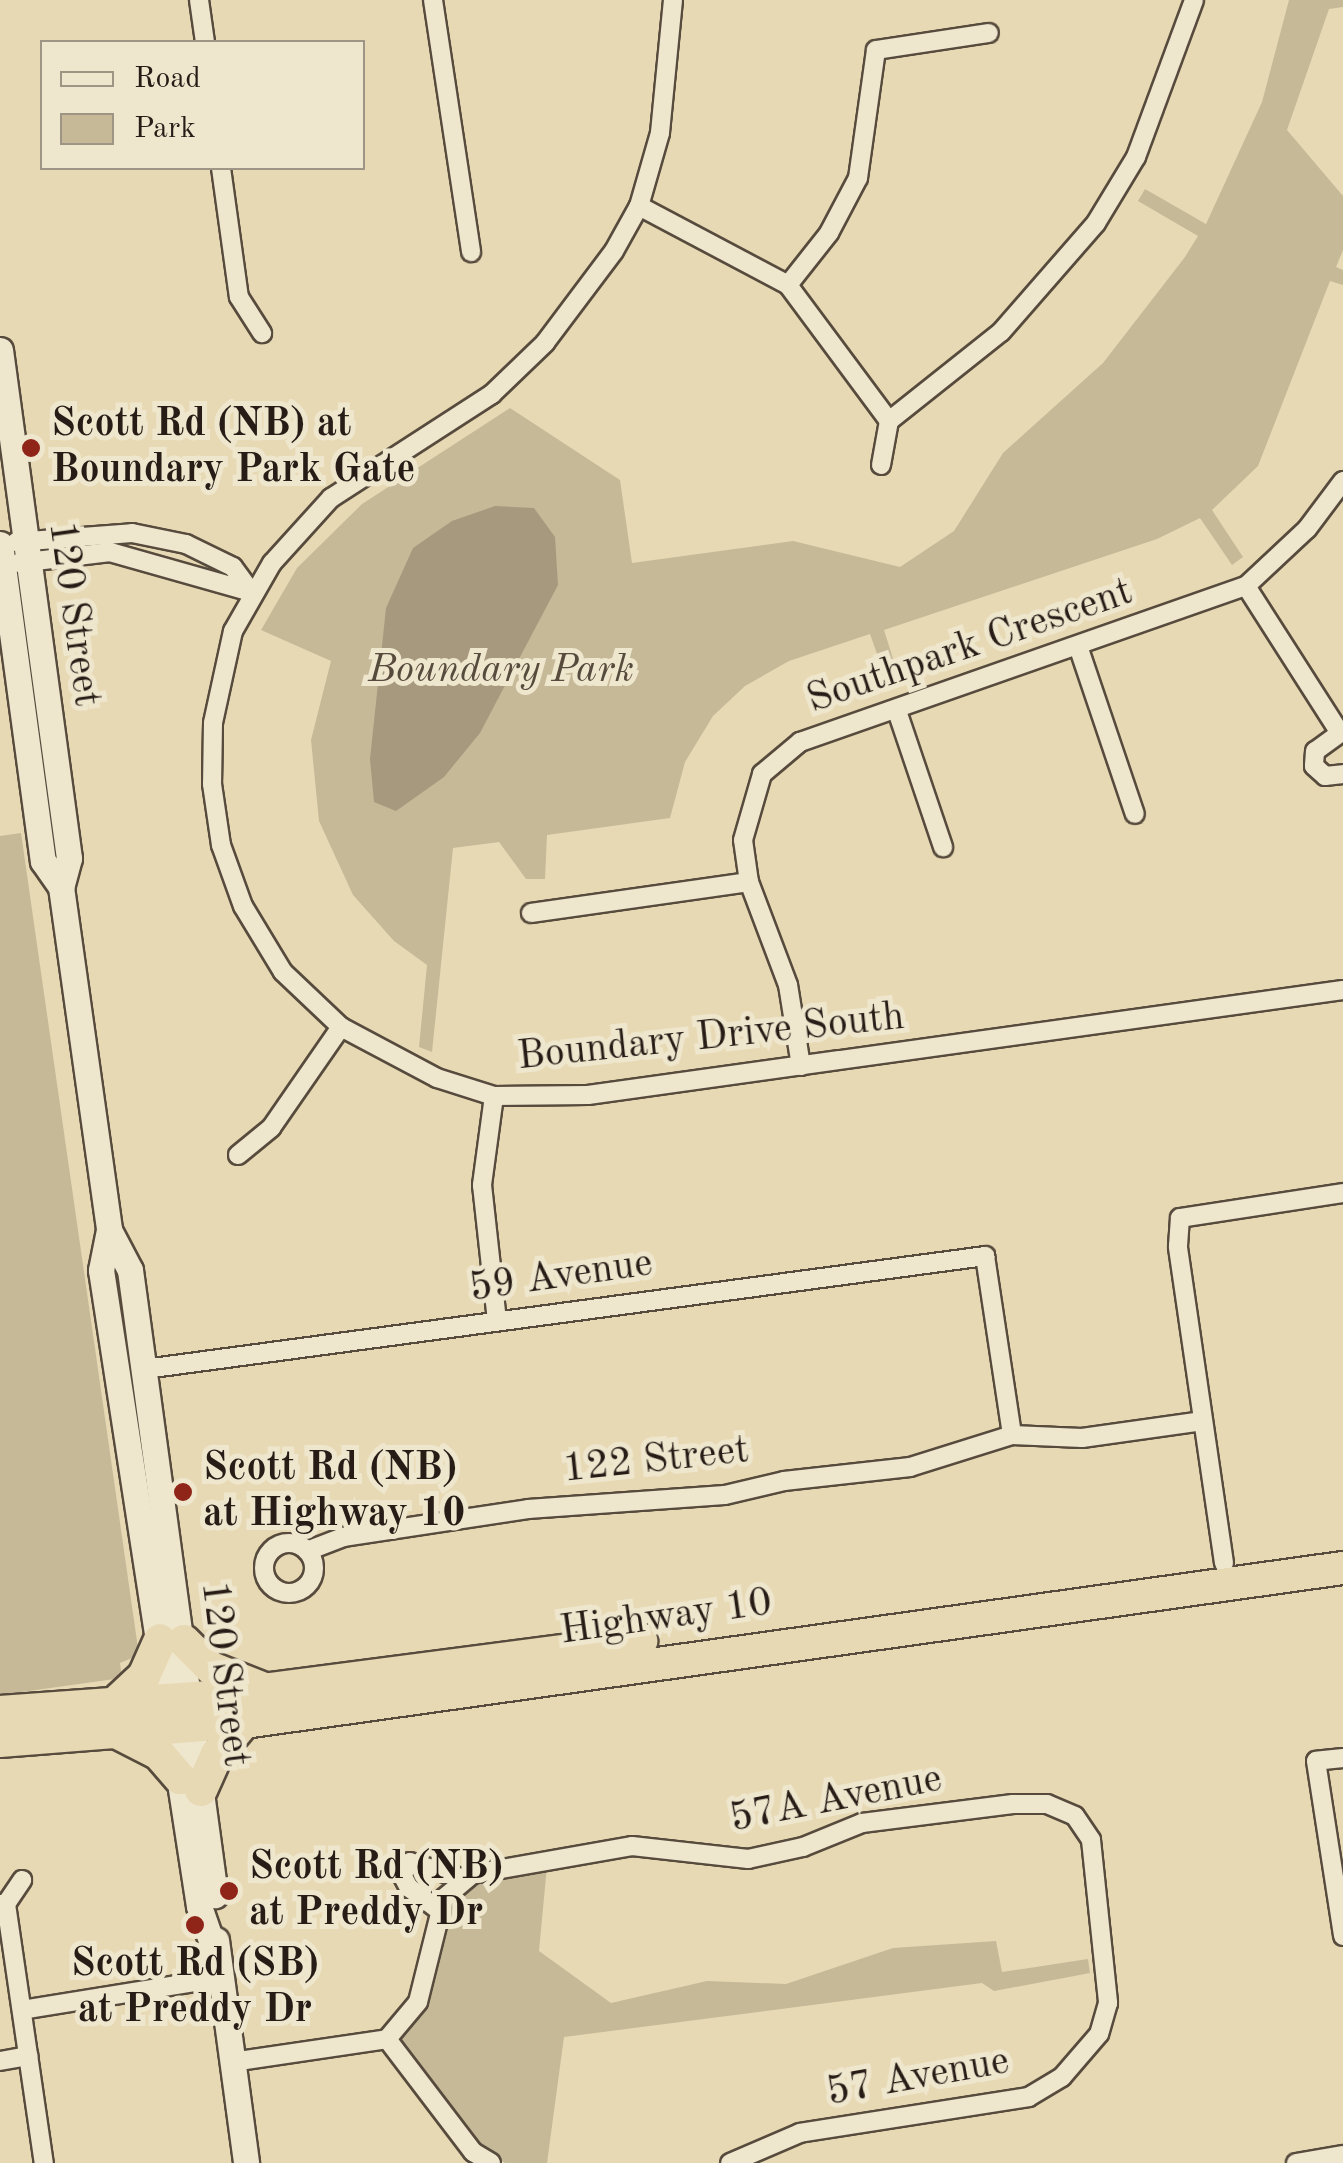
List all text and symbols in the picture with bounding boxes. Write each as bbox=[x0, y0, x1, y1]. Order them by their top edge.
legend bbox=[40, 40, 365, 170]
text: Road bbox=[134, 64, 201, 94]
text: Park bbox=[134, 114, 196, 144]
place label: Scott Rd (NB) at Boundary Park Gate bbox=[51, 401, 415, 495]
marker: Scott Rd (NB) at Boundary Park Gate bbox=[20, 437, 42, 459]
street label: 120 Street bbox=[36, 518, 110, 710]
street label: Southpark Crescent bbox=[801, 569, 1139, 725]
park label: Boundary Park bbox=[368, 647, 634, 695]
street label: Boundary Drive South bbox=[515, 994, 907, 1082]
street label: 59 Avenue bbox=[466, 1240, 656, 1314]
street label: 122 Street bbox=[561, 1427, 751, 1495]
place label: Scott Rd (NB) at Highway 10 bbox=[203, 1445, 466, 1539]
marker: Scott Rd (NB) at Highway 10 bbox=[172, 1481, 194, 1503]
street label: 120 Street bbox=[189, 1578, 259, 1770]
street label: Highway 10 bbox=[557, 1579, 775, 1657]
street label: 57A Avenue bbox=[726, 1756, 946, 1844]
place label: Scott Rd (NB) at Preddy Dr bbox=[249, 1844, 503, 1938]
marker: Scott Rd (NB) at Preddy Dr bbox=[218, 1880, 240, 1902]
marker: Scott Rd (SB) at Preddy Dr bbox=[184, 1914, 206, 1936]
place label: Scott Rd (SB) at Preddy Dr bbox=[71, 1941, 319, 2035]
street label: 57 Avenue bbox=[823, 2038, 1013, 2118]

